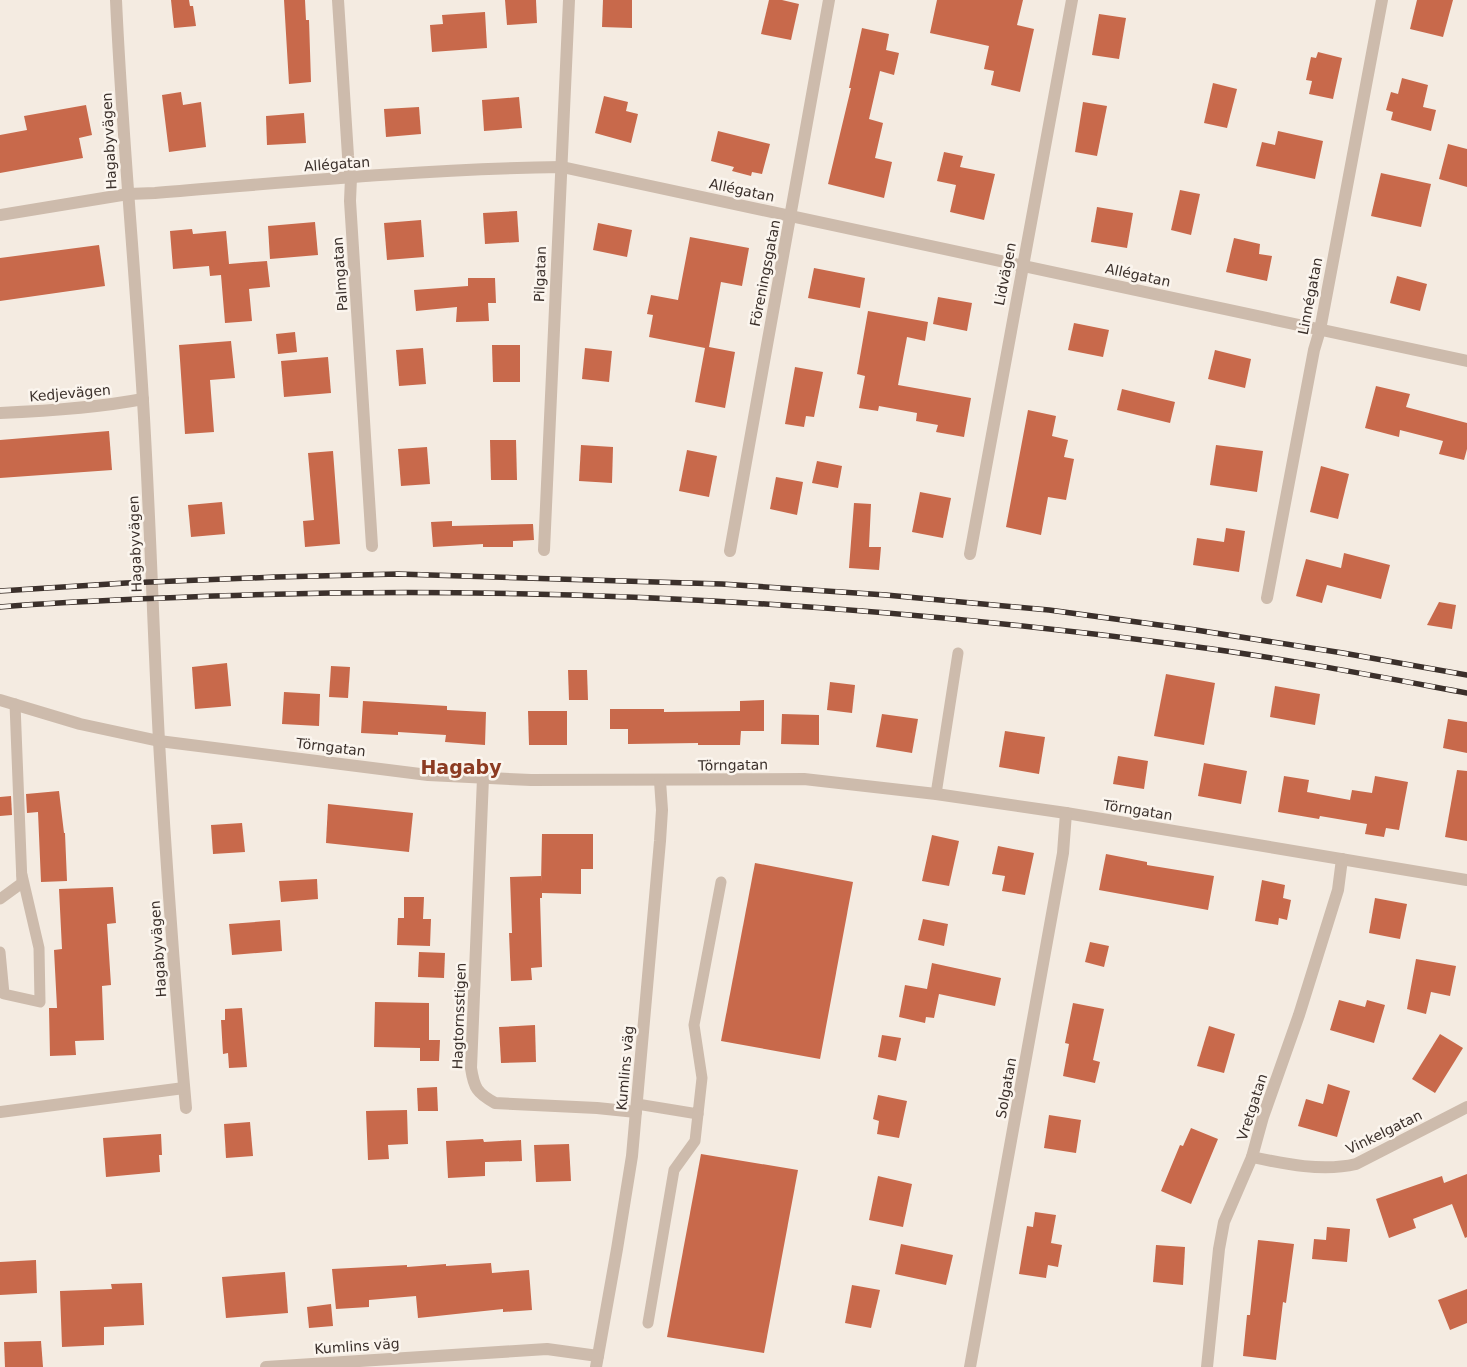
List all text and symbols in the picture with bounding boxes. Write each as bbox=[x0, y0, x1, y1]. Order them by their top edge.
street label: Hagabyvägen bbox=[98, 92, 120, 190]
street label: Allégatan bbox=[303, 154, 371, 174]
street label: Allégatan bbox=[708, 175, 776, 205]
street label: Föreningsgatan bbox=[747, 218, 783, 328]
street label: Palmgatan bbox=[329, 236, 351, 312]
street label: Lidvägen bbox=[991, 241, 1019, 307]
street label: Pilgatan bbox=[531, 246, 549, 302]
street label: Linnégatan bbox=[1295, 256, 1325, 336]
street label: Allégatan bbox=[1104, 260, 1172, 290]
street label: Kedjevägen bbox=[29, 381, 111, 405]
street label: Hagabyvägen bbox=[125, 495, 145, 593]
street label: Törngatan bbox=[294, 735, 367, 759]
district label: Hagaby bbox=[420, 756, 502, 778]
street label: Törngatan bbox=[697, 756, 768, 774]
street label: Törngatan bbox=[1101, 796, 1174, 823]
street label: Hagabyvägen bbox=[147, 900, 169, 998]
street label: Hagtornsstigen bbox=[449, 962, 469, 1070]
street label: Kumlins väg bbox=[613, 1025, 637, 1111]
street label: Solgatan bbox=[993, 1056, 1019, 1120]
street label: Vretgatan bbox=[1234, 1071, 1270, 1143]
street label: Vinkelgatan bbox=[1343, 1107, 1425, 1157]
street label: Kumlins väg bbox=[314, 1335, 400, 1357]

